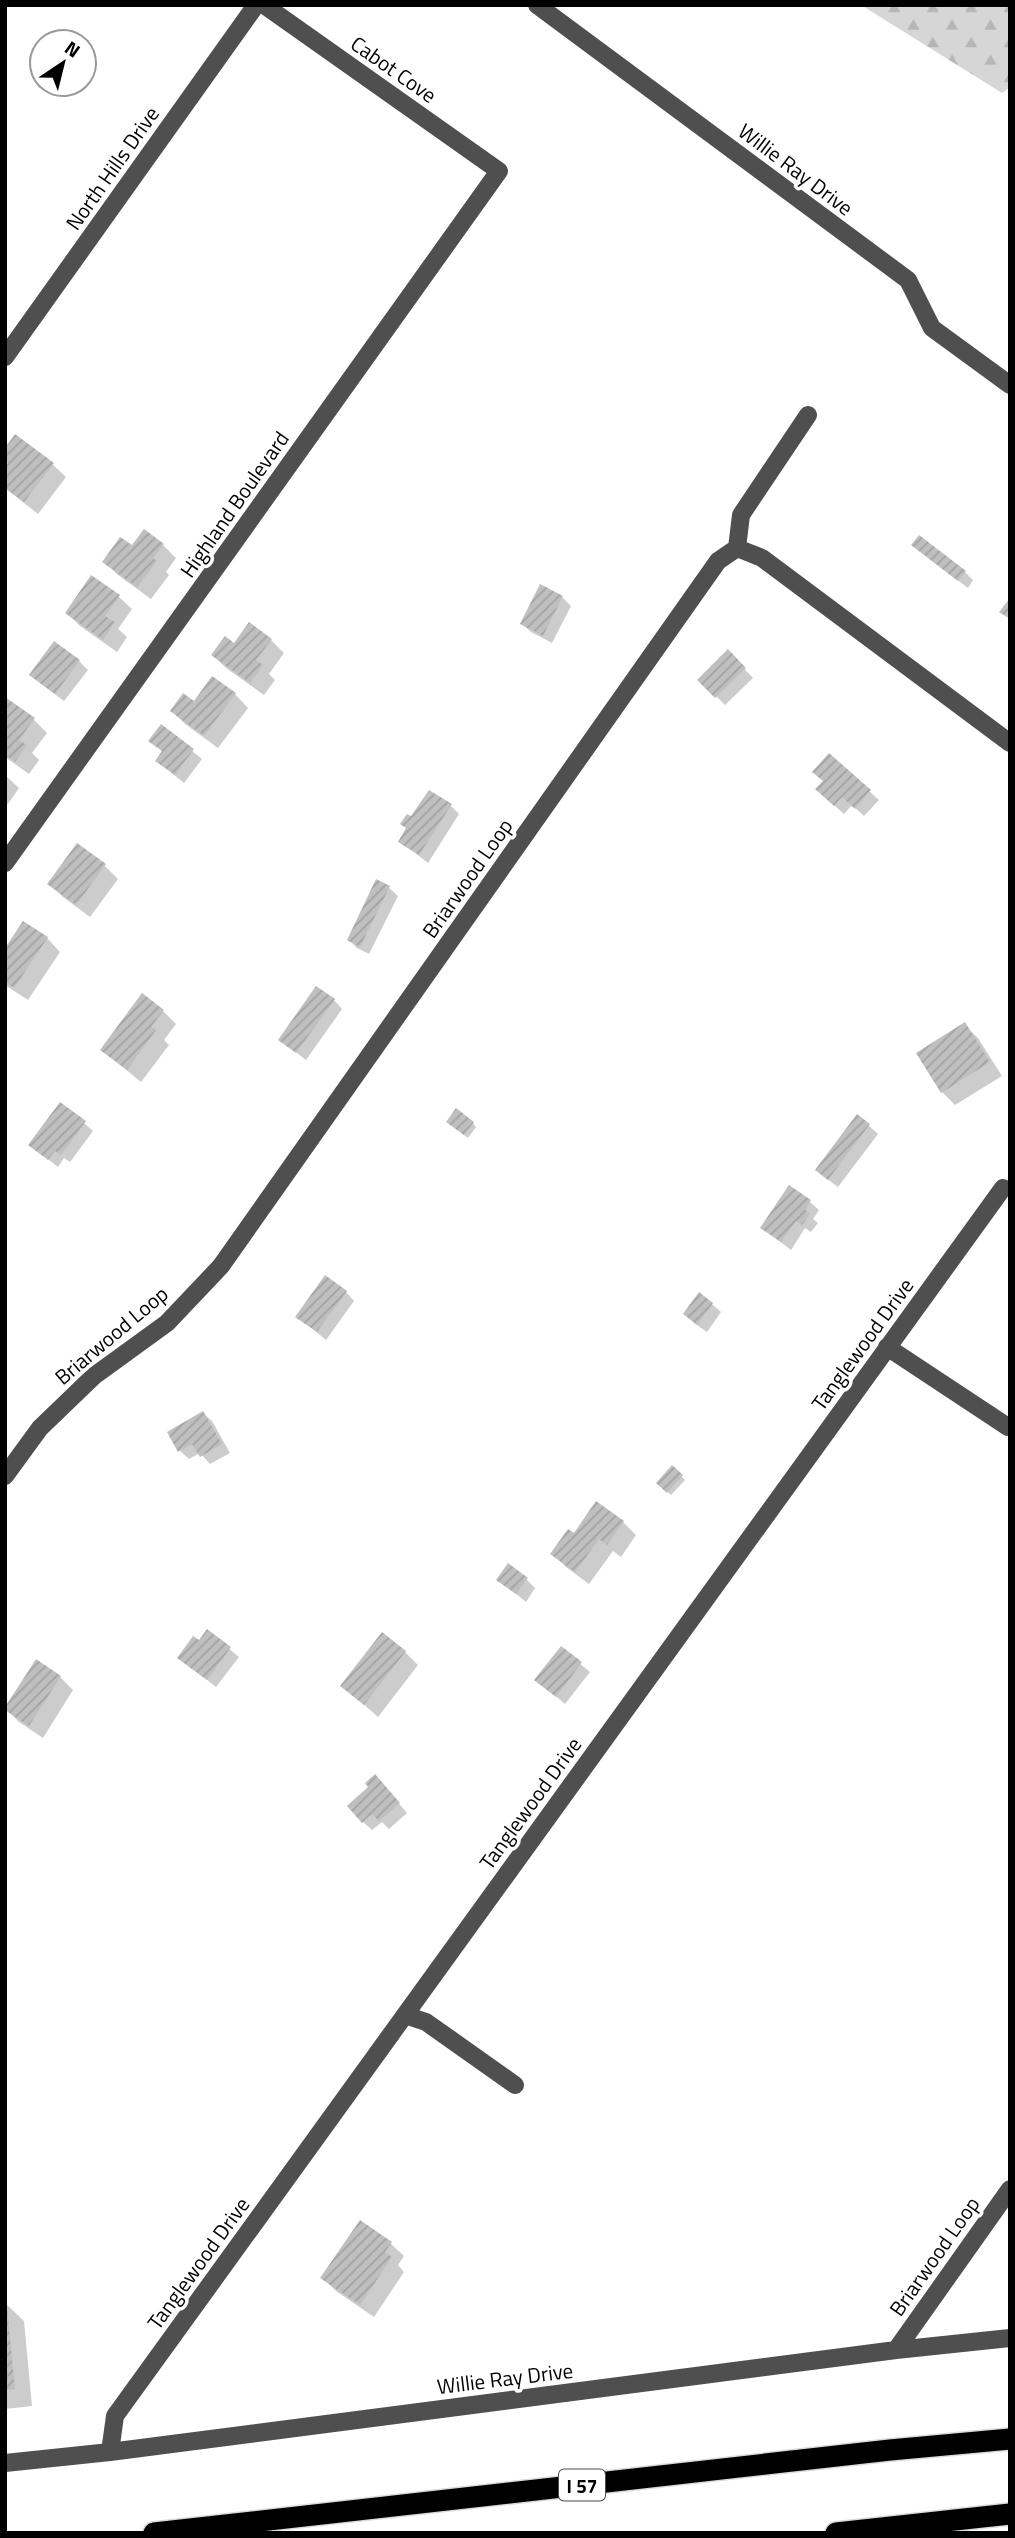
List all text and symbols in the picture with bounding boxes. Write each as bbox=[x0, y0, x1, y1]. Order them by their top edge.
north arrow bbox=[28, 28, 98, 98]
street label: Cabot Cove bbox=[344, 28, 444, 110]
text: N bbox=[59, 33, 87, 64]
street label: North Hills Drive bbox=[57, 100, 167, 236]
street label: Willie Ray Drive bbox=[732, 115, 860, 223]
street label: Highland Boulevard bbox=[171, 424, 297, 584]
street label: Briarwood Loop bbox=[414, 812, 520, 944]
street label: Tanglewood Drive bbox=[803, 1271, 921, 1417]
street label: Briarwood Loop bbox=[47, 1278, 175, 1392]
street label: Tanglewood Drive bbox=[471, 1730, 589, 1876]
street label: Tanglewood Drive bbox=[139, 2190, 257, 2336]
street label: Briarwood Loop bbox=[881, 2190, 987, 2322]
street label: Willie Ray Drive bbox=[435, 2354, 575, 2402]
road number: I 57 bbox=[559, 2470, 605, 2500]

